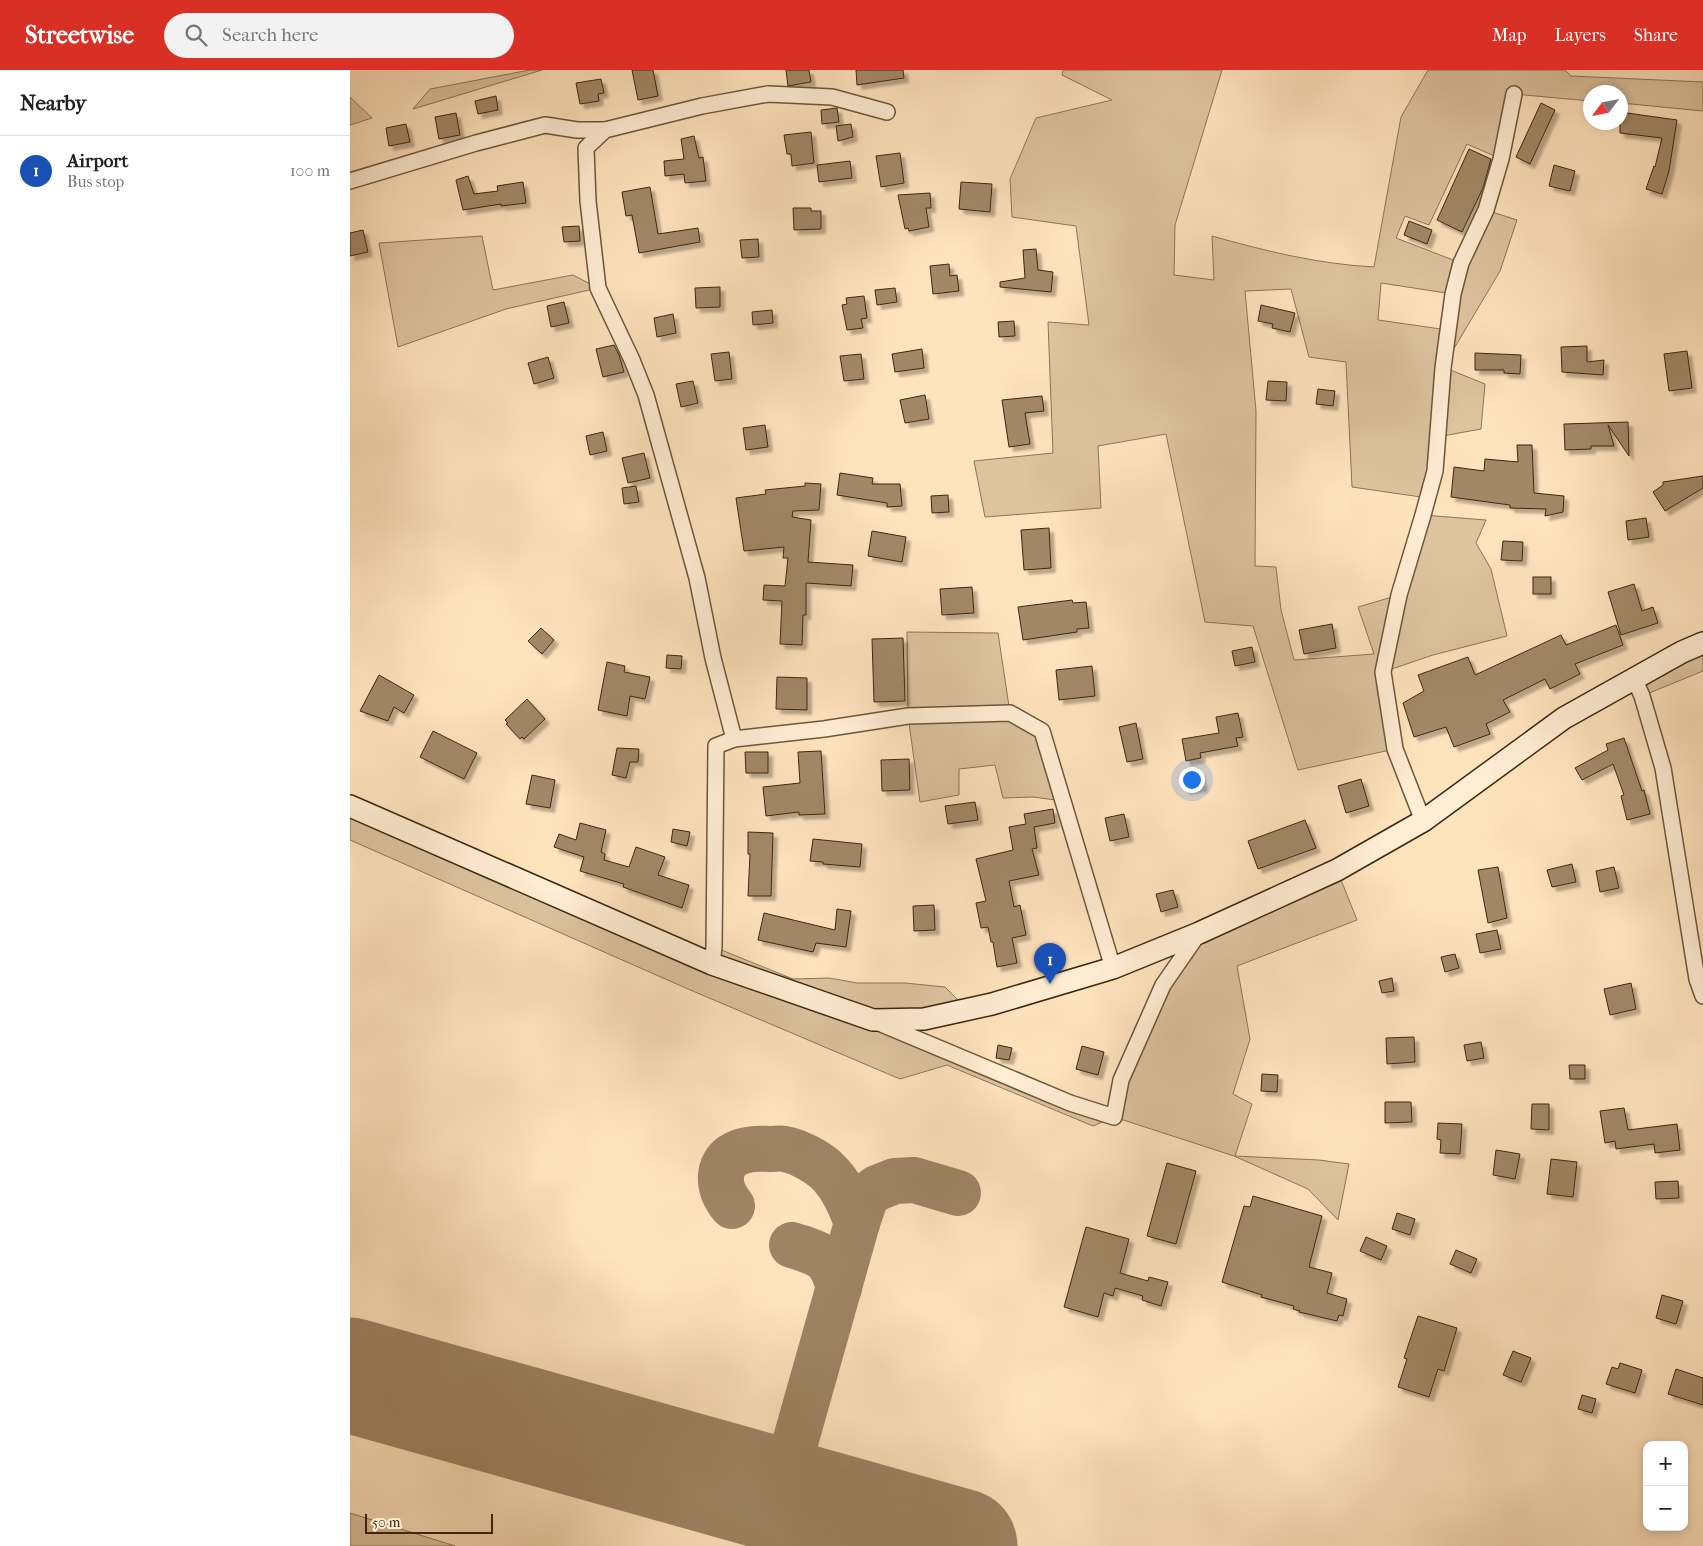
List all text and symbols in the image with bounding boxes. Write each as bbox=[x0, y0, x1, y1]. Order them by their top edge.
search box bbox=[164, 13, 514, 58]
text: Streetwise bbox=[25, 21, 134, 49]
icon: search bbox=[182, 21, 210, 49]
text: Search here bbox=[222, 24, 318, 46]
text: Map bbox=[1492, 25, 1526, 46]
text: Layers bbox=[1554, 25, 1606, 46]
text: Share bbox=[1634, 25, 1678, 46]
north arrow bbox=[1583, 85, 1628, 130]
text: Nearby bbox=[20, 91, 86, 115]
text: Airport bbox=[67, 150, 128, 172]
text: 1 bbox=[33, 161, 39, 180]
text: 100 m bbox=[290, 161, 330, 180]
text: Bus stop bbox=[67, 172, 124, 191]
your location bbox=[1179, 767, 1205, 793]
pin: 1 bbox=[1034, 943, 1066, 984]
map controls bbox=[1643, 1441, 1688, 1531]
button: + bbox=[1643, 1441, 1688, 1486]
button: − bbox=[1643, 1486, 1688, 1531]
scale bar bbox=[365, 1511, 492, 1534]
text: 50 m bbox=[372, 1514, 400, 1531]

